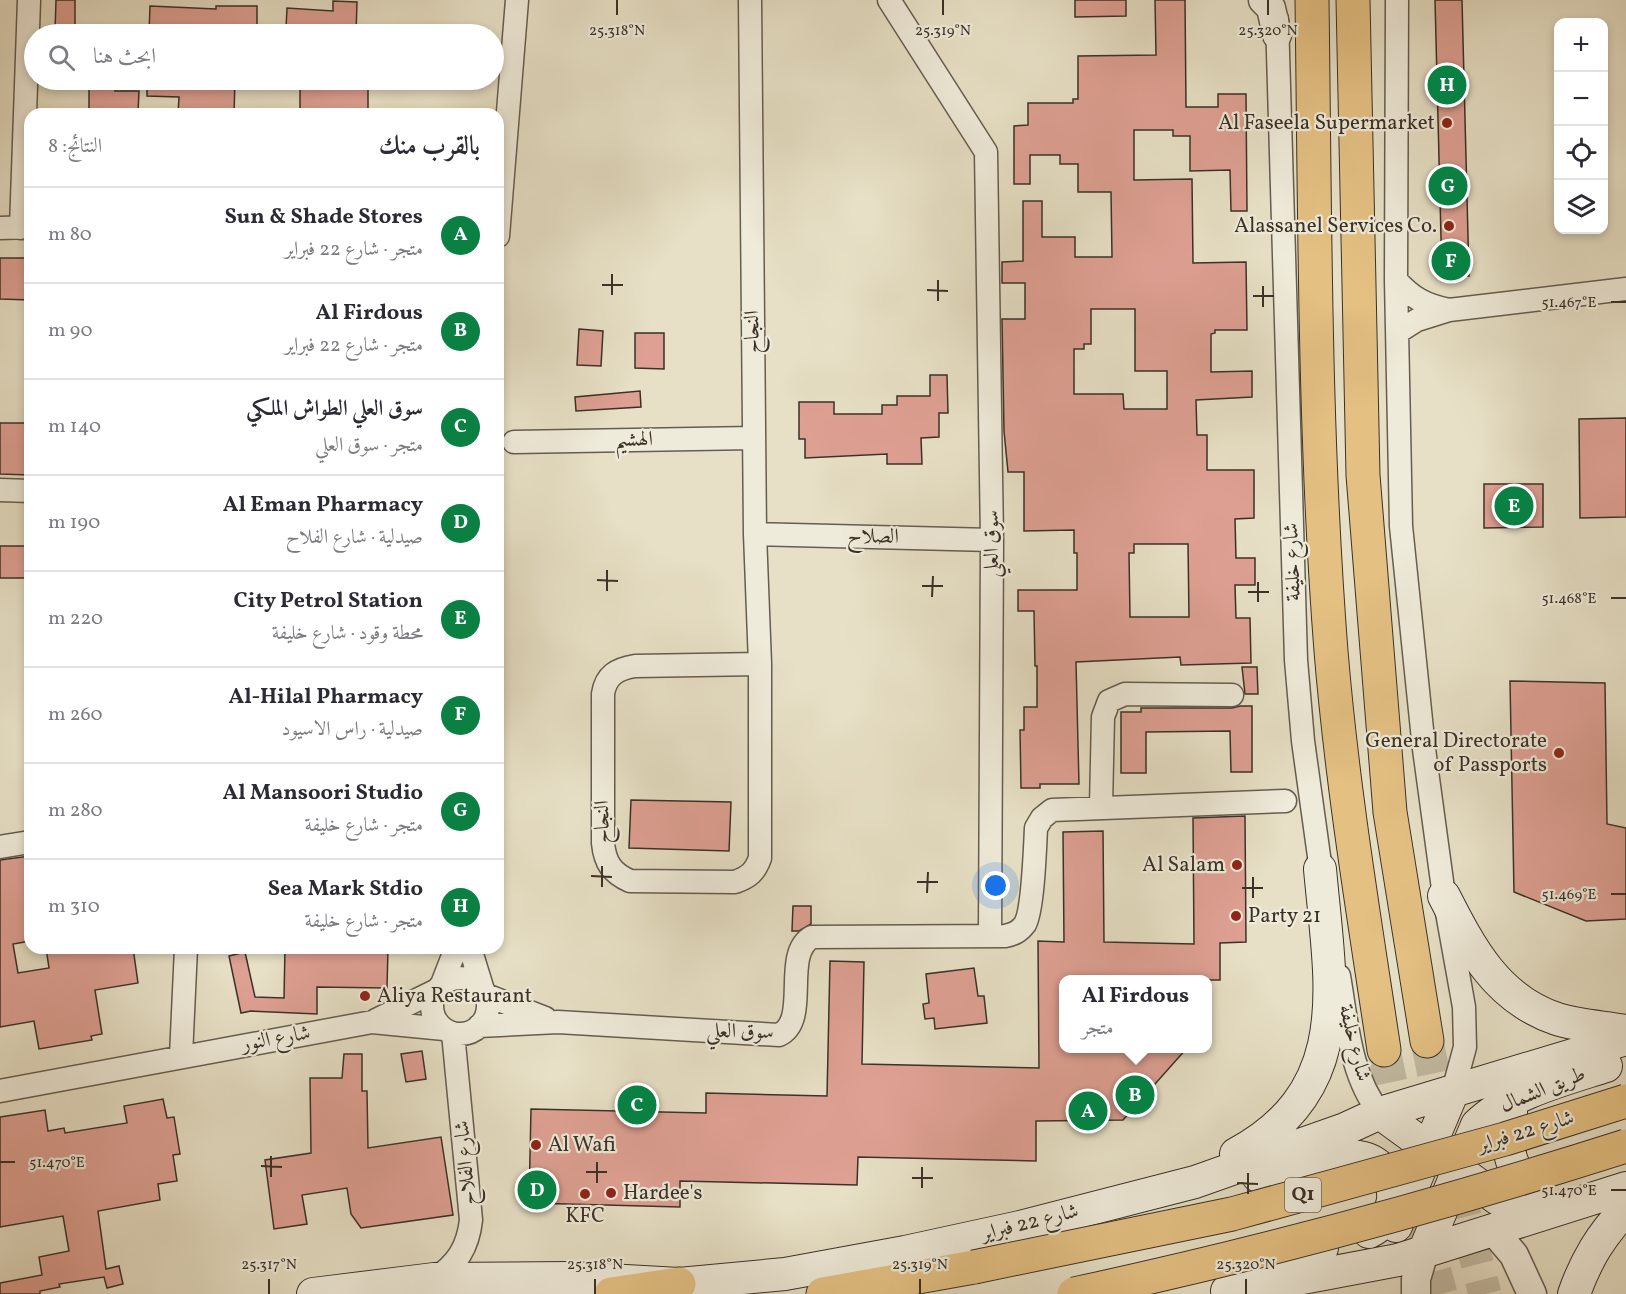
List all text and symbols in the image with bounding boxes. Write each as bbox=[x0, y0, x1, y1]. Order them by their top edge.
map controls bbox=[1554, 18, 1608, 234]
button: + bbox=[1554, 18, 1608, 72]
text: 25.318°N bbox=[589, 21, 645, 42]
text: 25.319°N bbox=[915, 21, 971, 42]
text: 25.320°N bbox=[1238, 21, 1298, 42]
search box bbox=[24, 24, 504, 90]
icon: search bbox=[45, 41, 78, 74]
text: ابحث هنا bbox=[93, 42, 156, 73]
pin: H bbox=[1428, 62, 1466, 107]
button: − bbox=[1554, 72, 1608, 126]
place label: Al Faseela Supermarket bbox=[1218, 109, 1435, 138]
marker: Al Faseela Supermarket bbox=[1440, 116, 1454, 130]
button: locate bbox=[1554, 126, 1608, 180]
text: بالقرب منك bbox=[379, 129, 480, 165]
text: النتائج: 8 bbox=[48, 133, 102, 161]
pin: G bbox=[1428, 164, 1468, 208]
button: layers bbox=[1554, 180, 1608, 234]
text: Sun & Shade Stores bbox=[225, 202, 423, 233]
place label: Alassanel Services Co. bbox=[1234, 212, 1437, 241]
marker: Alassanel Services Co. bbox=[1442, 219, 1456, 233]
text: 80 m bbox=[48, 221, 92, 249]
text: A bbox=[453, 221, 468, 249]
text: متجر · شارع 22 فبراير bbox=[284, 236, 423, 264]
pin: F bbox=[1432, 238, 1470, 284]
text: 51.467°E bbox=[1542, 293, 1596, 314]
text: Al Firdous bbox=[315, 298, 423, 329]
street label: النجاح bbox=[738, 310, 771, 354]
text: 90 m bbox=[48, 317, 93, 345]
text: B bbox=[454, 317, 467, 345]
text: متجر · شارع 22 فبراير bbox=[284, 332, 423, 360]
text: سوق العلي الطواش الملكي bbox=[246, 394, 423, 425]
text: 140 m bbox=[48, 413, 101, 441]
text: C bbox=[454, 413, 467, 441]
street label: الهشيم bbox=[615, 425, 653, 460]
text: متجر · سوق العلي bbox=[315, 432, 423, 460]
pin: E bbox=[1494, 484, 1534, 528]
text: Al Eman Pharmacy bbox=[223, 490, 423, 521]
text: 190 m bbox=[48, 509, 100, 537]
text: D bbox=[453, 509, 468, 537]
street label: سوق العلي bbox=[978, 510, 1011, 578]
street label: الصلاح bbox=[847, 522, 899, 555]
street label: شارع خليفة bbox=[1277, 522, 1311, 602]
text: صيدلية · شارع الفلاح bbox=[286, 524, 423, 552]
text: City Petrol Station bbox=[233, 586, 423, 617]
text: 51.468°E bbox=[1541, 589, 1597, 610]
text: 220 m bbox=[48, 605, 103, 633]
text: E bbox=[454, 605, 467, 633]
text: محطة وقود · شارع خليفة bbox=[272, 620, 423, 648]
text: Al-Hilal Pharmacy bbox=[229, 682, 423, 713]
text: 260 m bbox=[48, 701, 103, 729]
text: F bbox=[455, 701, 466, 729]
text: صيدلية · راس الاسيود bbox=[281, 716, 423, 744]
place label: General Directorate of Passports bbox=[1365, 727, 1547, 780]
marker: General Directorate of Passports bbox=[1552, 746, 1566, 760]
text: Al Mansoori Studio bbox=[223, 778, 423, 809]
text: 280 m bbox=[48, 797, 103, 825]
text: G bbox=[453, 797, 468, 825]
street label: النجاح bbox=[588, 800, 621, 844]
text: متجر · شارع خليفة bbox=[305, 812, 423, 840]
place label: Al Salam bbox=[1142, 851, 1225, 880]
marker: Al Salam bbox=[1230, 858, 1244, 872]
your location bbox=[981, 871, 1010, 900]
text: Sea Mark Stdio bbox=[268, 874, 423, 905]
text: 51.469°E bbox=[1541, 885, 1597, 906]
text: 310 m bbox=[48, 893, 100, 921]
text: H bbox=[453, 893, 468, 921]
place label: Party 21 bbox=[1248, 902, 1321, 931]
text: متجر · شارع خليفة bbox=[305, 908, 423, 936]
marker: Party 21 bbox=[1229, 909, 1243, 923]
popup bbox=[1059, 975, 1212, 1053]
text: Al Firdous bbox=[1082, 981, 1189, 1012]
place label: Aliya Restaurant bbox=[377, 982, 532, 1011]
marker: Aliya Restaurant bbox=[358, 989, 372, 1003]
street label: شارع خليفة bbox=[1328, 1001, 1378, 1085]
text: متجر bbox=[1082, 1015, 1113, 1043]
street label: سوق العلي bbox=[706, 1017, 774, 1051]
street label: شارع النور bbox=[237, 1019, 313, 1062]
street label: طريق الشمال bbox=[1496, 1060, 1590, 1120]
pin: B bbox=[1116, 1072, 1154, 1118]
pin: C bbox=[618, 1082, 656, 1128]
pin: A bbox=[1068, 1088, 1108, 1134]
street label: شارع 22 فبراير bbox=[1472, 1104, 1578, 1163]
street label: شارع الفلاح bbox=[448, 1119, 487, 1207]
place label: Al Wafi bbox=[548, 1131, 616, 1160]
marker: Al Wafi bbox=[529, 1138, 543, 1152]
text: 51.470°E bbox=[29, 1153, 85, 1174]
pin: D bbox=[518, 1168, 556, 1212]
road number: Q1 bbox=[1285, 1178, 1321, 1212]
place label: Hardee's bbox=[623, 1179, 703, 1208]
text: 51.470°E bbox=[1541, 1181, 1597, 1202]
marker: Hardee's bbox=[604, 1186, 618, 1200]
marker: KFC bbox=[578, 1187, 592, 1201]
street label: شارع 22 فبراير bbox=[976, 1197, 1082, 1252]
place label: KFC bbox=[565, 1202, 605, 1231]
text: 25.317°N bbox=[241, 1255, 297, 1276]
text: 25.318°N bbox=[567, 1255, 623, 1276]
text: 25.319°N bbox=[892, 1255, 948, 1276]
text: 25.320°N bbox=[1216, 1255, 1276, 1276]

